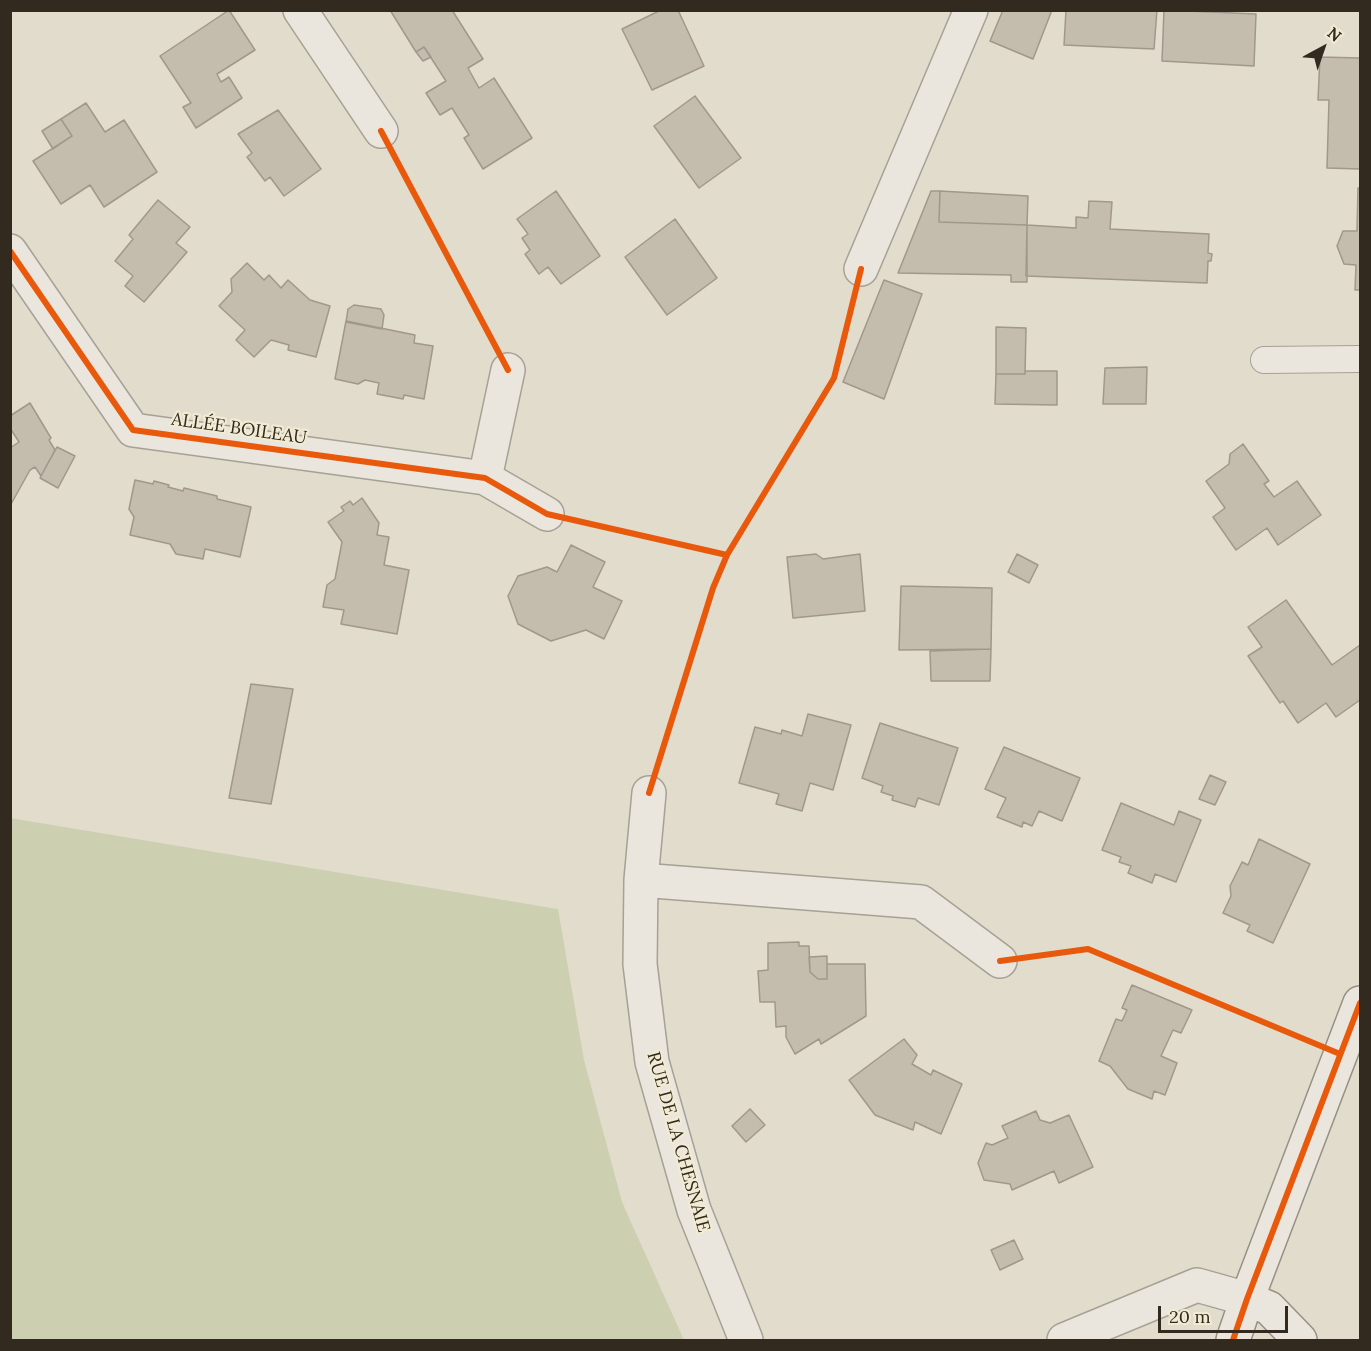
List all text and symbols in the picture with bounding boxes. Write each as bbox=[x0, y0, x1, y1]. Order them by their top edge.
north arrow bbox=[1293, 18, 1353, 78]
text: N bbox=[1323, 23, 1346, 46]
street label: ALLÉE BOILEAU bbox=[170, 409, 308, 449]
street label: RUE DE LA CHESNAIE bbox=[642, 1049, 714, 1235]
scale bar bbox=[1161, 1294, 1292, 1332]
text: 20 m bbox=[1169, 1305, 1211, 1328]

